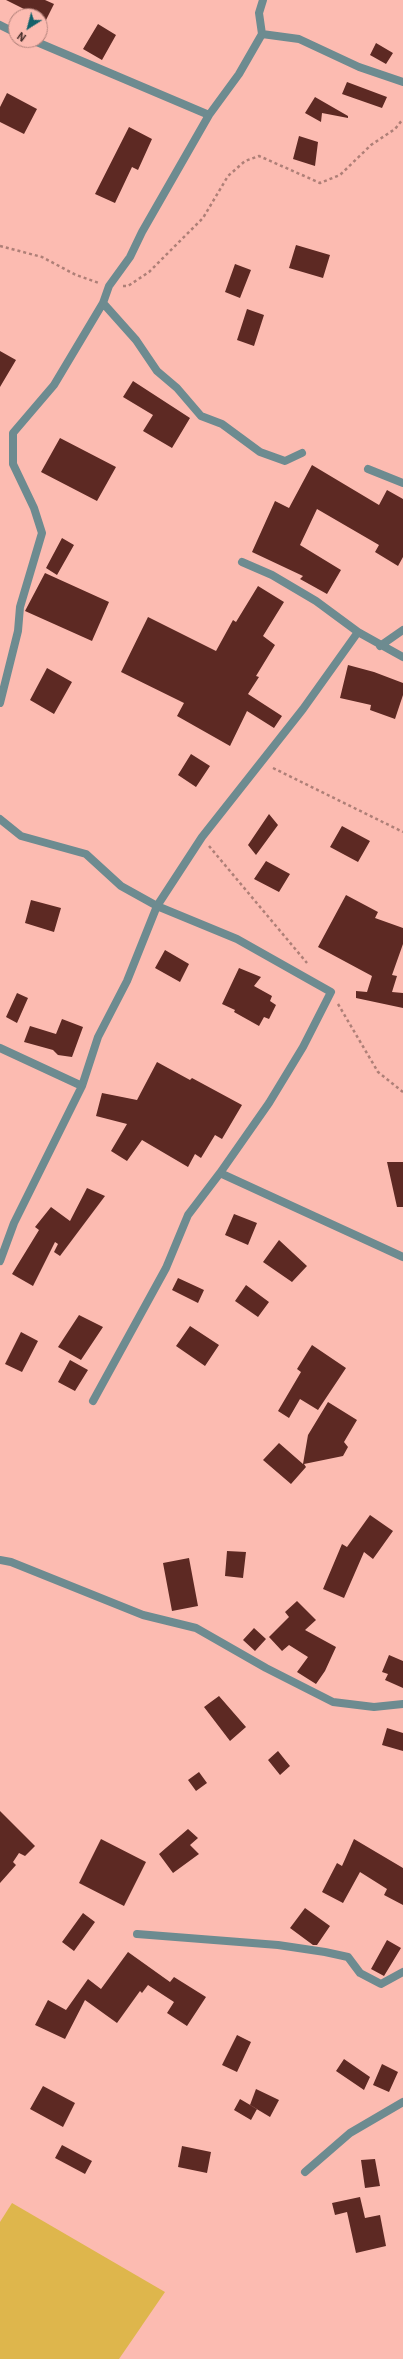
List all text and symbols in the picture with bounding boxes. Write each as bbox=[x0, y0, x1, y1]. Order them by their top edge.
north arrow bbox=[8, 8, 48, 48]
text: N bbox=[14, 29, 29, 45]

